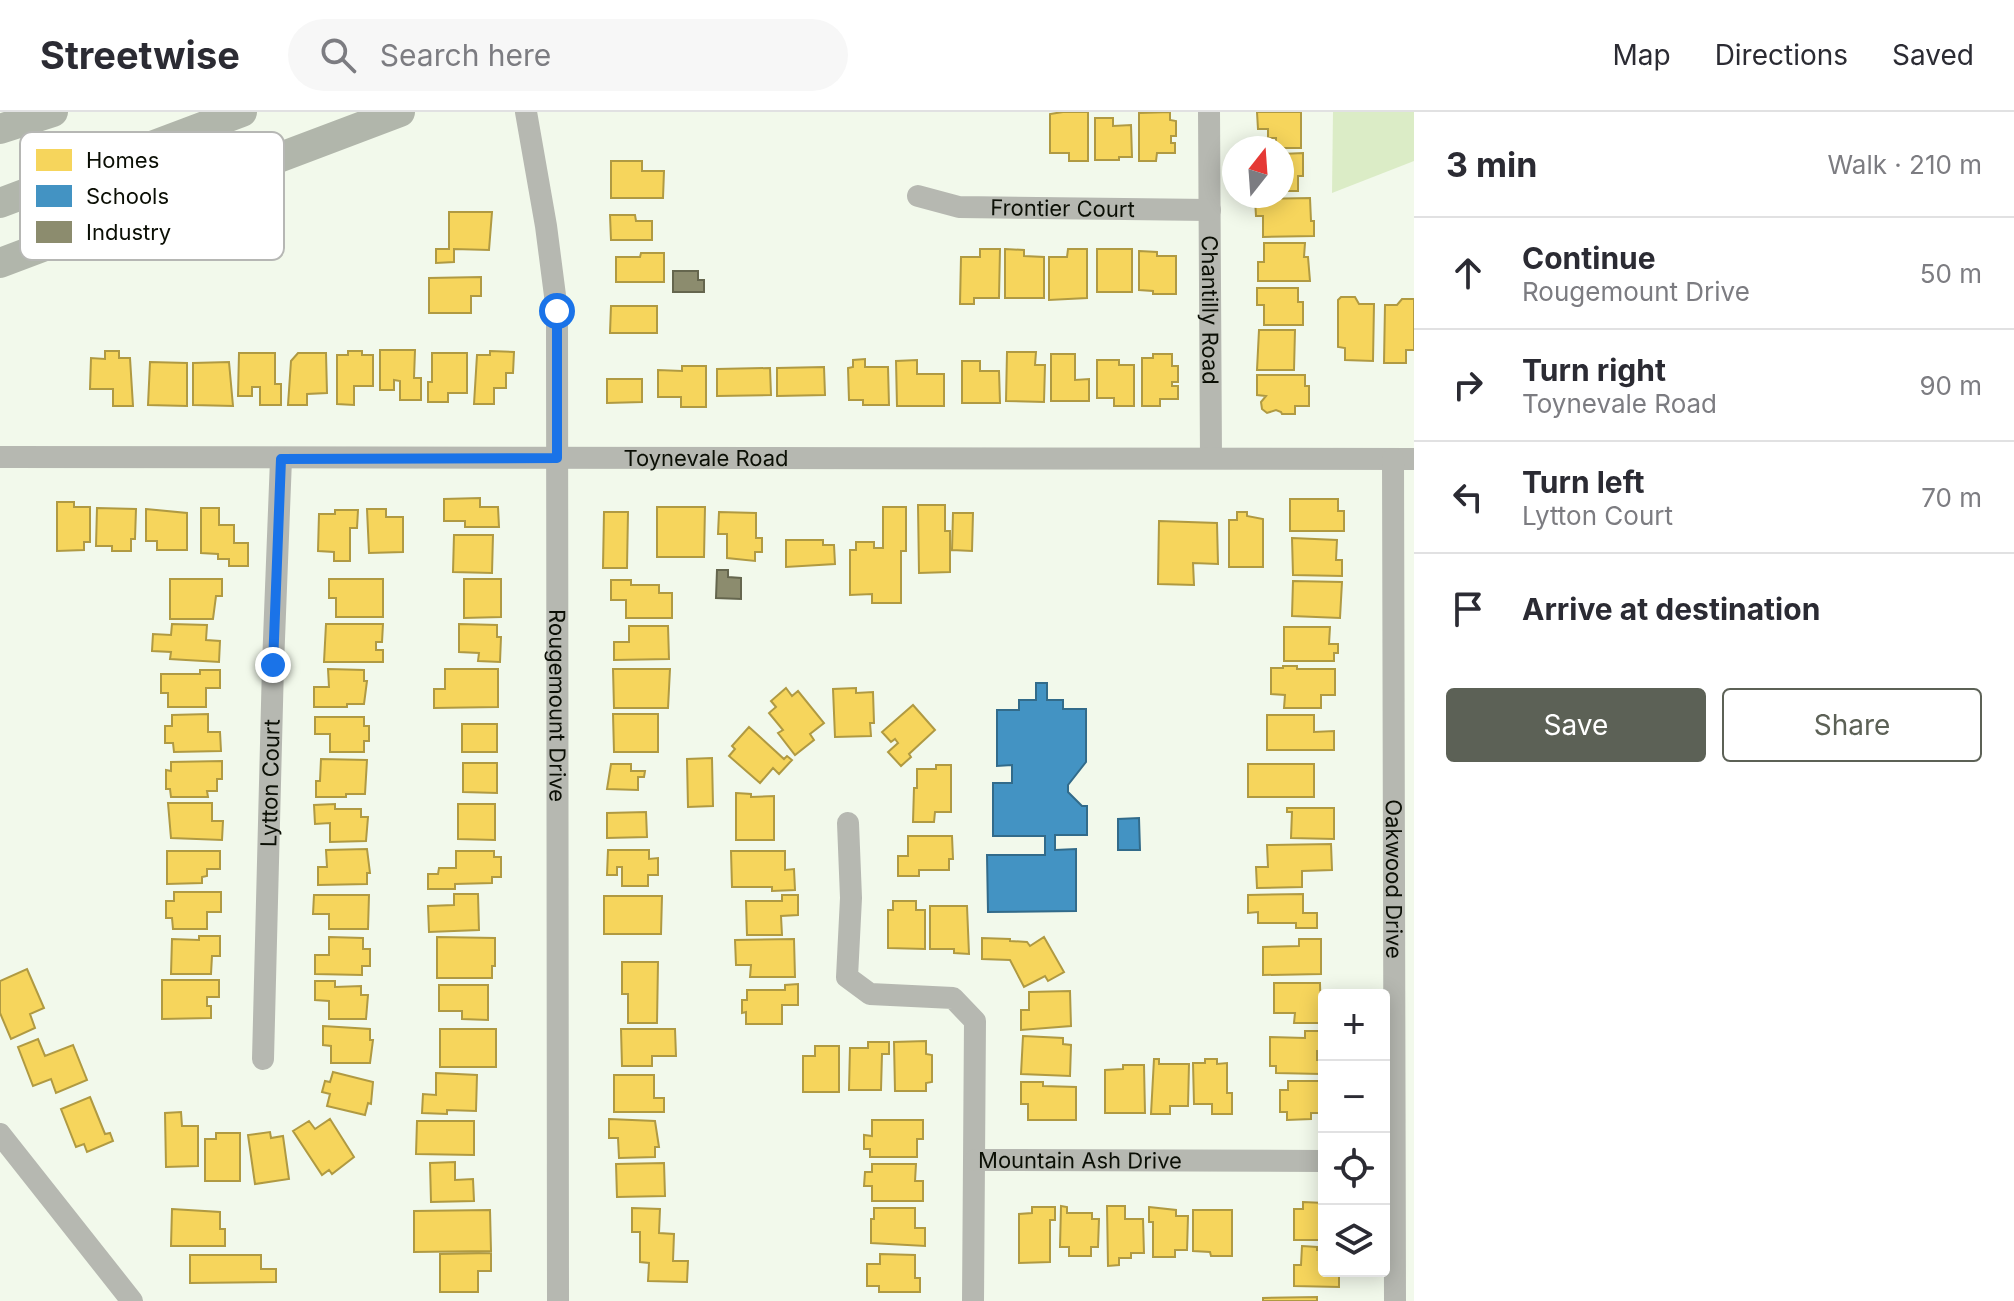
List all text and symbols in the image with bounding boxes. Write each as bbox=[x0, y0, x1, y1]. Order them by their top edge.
search box bbox=[288, 19, 848, 91]
text: Streetwise bbox=[40, 32, 240, 78]
icon: search bbox=[316, 33, 360, 77]
text: Search here bbox=[380, 37, 551, 73]
text: Map bbox=[1612, 38, 1671, 72]
text: Directions bbox=[1715, 38, 1848, 72]
text: Saved bbox=[1892, 38, 1974, 72]
legend bbox=[20, 132, 284, 260]
north arrow bbox=[1222, 136, 1294, 208]
text: 3 min bbox=[1446, 144, 1537, 185]
text: Homes bbox=[86, 147, 159, 173]
text: Walk · 210 m bbox=[1827, 149, 1982, 180]
text: Schools bbox=[86, 183, 169, 209]
street label: Frontier Court bbox=[990, 194, 1135, 222]
text: Industry bbox=[86, 219, 171, 245]
street label: Chantilly Road bbox=[1197, 235, 1224, 385]
text: Continue bbox=[1522, 240, 1656, 276]
icon: ahead bbox=[1446, 251, 1490, 295]
text: 50 m bbox=[1920, 258, 1982, 289]
text: Rougemount Drive bbox=[1522, 276, 1750, 307]
route start bbox=[539, 293, 575, 329]
text: Turn right bbox=[1522, 352, 1666, 388]
icon: right bbox=[1446, 363, 1490, 407]
text: 90 m bbox=[1919, 370, 1982, 401]
text: Toynevale Road bbox=[1522, 388, 1717, 419]
street label: Toynevale Road bbox=[623, 445, 789, 471]
text: Turn left bbox=[1522, 464, 1644, 500]
icon: left bbox=[1446, 475, 1490, 519]
text: 70 m bbox=[1921, 482, 1982, 513]
text: Lytton Court bbox=[1522, 500, 1673, 531]
icon: arrive bbox=[1446, 587, 1490, 631]
text: Arrive at destination bbox=[1522, 591, 1820, 627]
street label: Rougemount Drive bbox=[544, 609, 570, 802]
route end bbox=[255, 647, 291, 683]
button: Save bbox=[1446, 688, 1706, 762]
button: Share bbox=[1722, 688, 1982, 762]
street label: Lytton Court bbox=[255, 719, 285, 847]
street label: Oakwood Drive bbox=[1381, 799, 1407, 959]
map controls bbox=[1318, 989, 1390, 1277]
button: + bbox=[1318, 989, 1390, 1061]
button: − bbox=[1318, 1061, 1390, 1133]
button: locate bbox=[1318, 1133, 1390, 1205]
street label: Mountain Ash Drive bbox=[978, 1147, 1182, 1174]
button: layers bbox=[1318, 1205, 1390, 1277]

